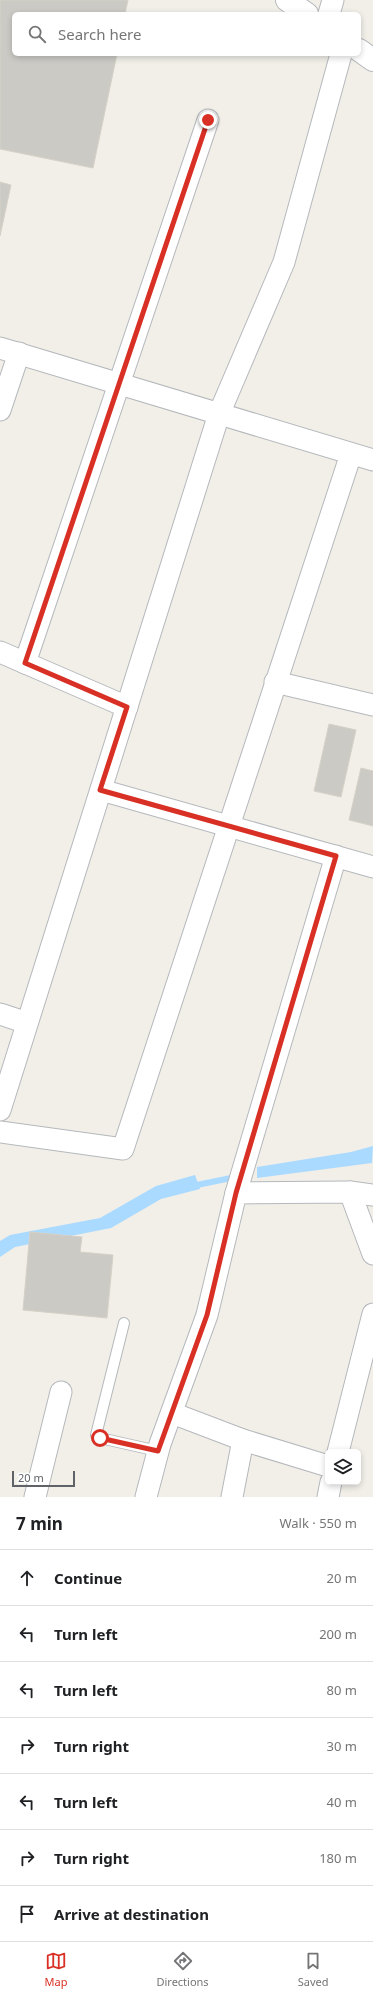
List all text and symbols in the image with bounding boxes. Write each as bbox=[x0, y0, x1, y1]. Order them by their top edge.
search box bbox=[12, 12, 361, 56]
icon: search bbox=[26, 23, 48, 45]
text: Search here bbox=[58, 24, 141, 44]
route end bbox=[199, 111, 217, 129]
route start bbox=[91, 1429, 109, 1447]
map controls bbox=[325, 1449, 361, 1485]
button: layers bbox=[325, 1449, 361, 1485]
scale bar bbox=[12, 1469, 75, 1488]
text: 20 m bbox=[18, 1470, 44, 1485]
text: 7 min bbox=[16, 1512, 63, 1535]
text: Walk · 550 m bbox=[279, 1514, 357, 1532]
icon: ahead bbox=[16, 1567, 38, 1589]
text: Continue bbox=[54, 1568, 122, 1588]
text: 20 m bbox=[327, 1569, 357, 1587]
icon: left bbox=[16, 1623, 38, 1645]
text: Turn left bbox=[54, 1624, 118, 1644]
text: 200 m bbox=[319, 1625, 357, 1643]
icon: left bbox=[16, 1679, 38, 1701]
text: Turn left bbox=[54, 1680, 118, 1700]
text: 80 m bbox=[327, 1681, 357, 1699]
icon: right bbox=[16, 1735, 38, 1757]
text: Turn right bbox=[54, 1736, 129, 1756]
text: 30 m bbox=[327, 1737, 357, 1755]
icon: left bbox=[16, 1791, 38, 1813]
text: Turn left bbox=[54, 1792, 118, 1812]
text: 40 m bbox=[327, 1793, 357, 1811]
icon: right bbox=[16, 1847, 38, 1869]
text: Turn right bbox=[54, 1848, 129, 1868]
text: 180 m bbox=[319, 1849, 357, 1867]
icon: arrive bbox=[16, 1903, 38, 1925]
text: Arrive at destination bbox=[54, 1904, 209, 1924]
tab: Map bbox=[45, 1950, 67, 1989]
tab: Directions bbox=[156, 1950, 209, 1989]
tab: Saved bbox=[298, 1950, 328, 1989]

